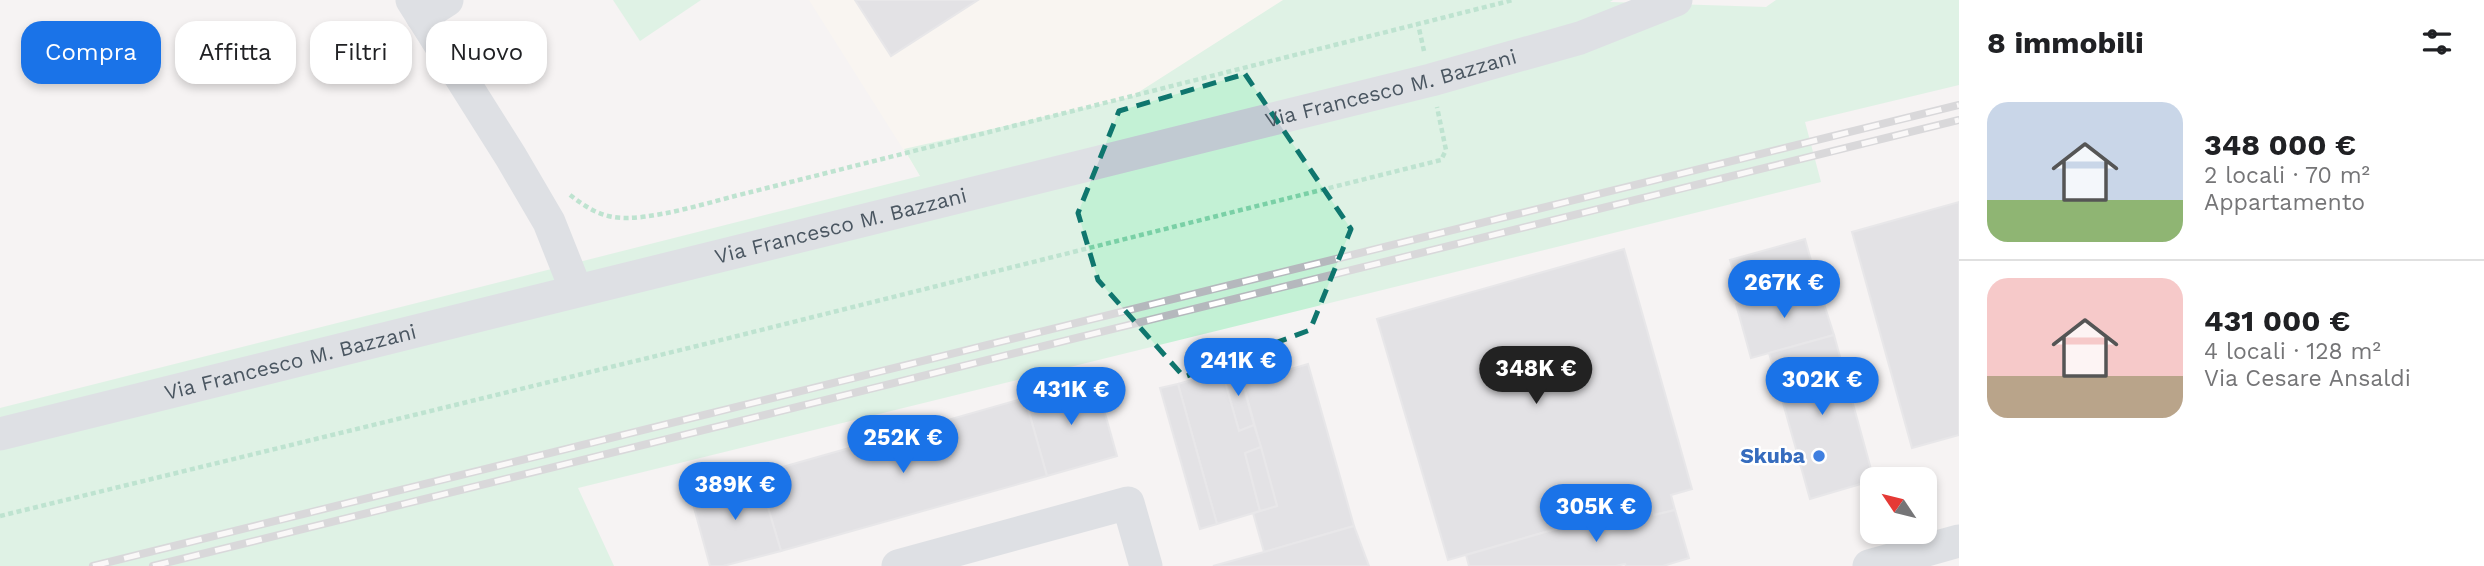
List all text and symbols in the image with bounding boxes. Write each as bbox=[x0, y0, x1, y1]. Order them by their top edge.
chip: Compra bbox=[21, 21, 161, 84]
chip: Affitta bbox=[175, 21, 296, 84]
chip: Filtri bbox=[310, 21, 412, 84]
chip: Nuovo bbox=[426, 21, 547, 84]
icon: filters bbox=[2418, 23, 2456, 61]
text: 8 immobili bbox=[1987, 25, 2144, 60]
street label: Via Francesco M. Bazzani bbox=[1262, 44, 1519, 133]
text: 348 000 € bbox=[2204, 127, 2356, 162]
icon: home bbox=[2043, 130, 2127, 214]
text: 2 locali · 70 m² bbox=[2204, 162, 2370, 189]
street label: Via Francesco M. Bazzani bbox=[712, 182, 969, 269]
text: Appartamento bbox=[2204, 189, 2365, 216]
pin: 267K € bbox=[1727, 260, 1841, 320]
text: 267K € bbox=[1744, 269, 1824, 296]
text: 431 000 € bbox=[2204, 303, 2350, 338]
icon: home bbox=[2043, 306, 2127, 390]
street label: Via Francesco M. Bazzani bbox=[162, 319, 419, 405]
pin: 241K € bbox=[1181, 338, 1295, 398]
text: 4 locali · 128 m² bbox=[2204, 338, 2381, 365]
pin: 348K € bbox=[1479, 346, 1593, 406]
text: 241K € bbox=[1200, 347, 1276, 374]
text: 348K € bbox=[1495, 355, 1577, 382]
pin: 302K € bbox=[1765, 358, 1879, 417]
text: Via Cesare Ansaldi bbox=[2204, 365, 2411, 392]
text: 302K € bbox=[1782, 366, 1862, 393]
pin: 431K € bbox=[1014, 368, 1128, 427]
text: 431K € bbox=[1033, 376, 1109, 403]
pin: 252K € bbox=[846, 416, 960, 475]
text: 252K € bbox=[863, 424, 943, 451]
place label: Skuba bbox=[1740, 443, 1806, 468]
marker: Skuba bbox=[1811, 448, 1827, 464]
pin: 389K € bbox=[678, 462, 792, 522]
north arrow bbox=[1860, 467, 1937, 544]
map controls bbox=[1860, 467, 1937, 544]
text: 389K € bbox=[695, 471, 775, 498]
pin: 305K € bbox=[1539, 484, 1653, 544]
text: 305K € bbox=[1556, 493, 1636, 520]

